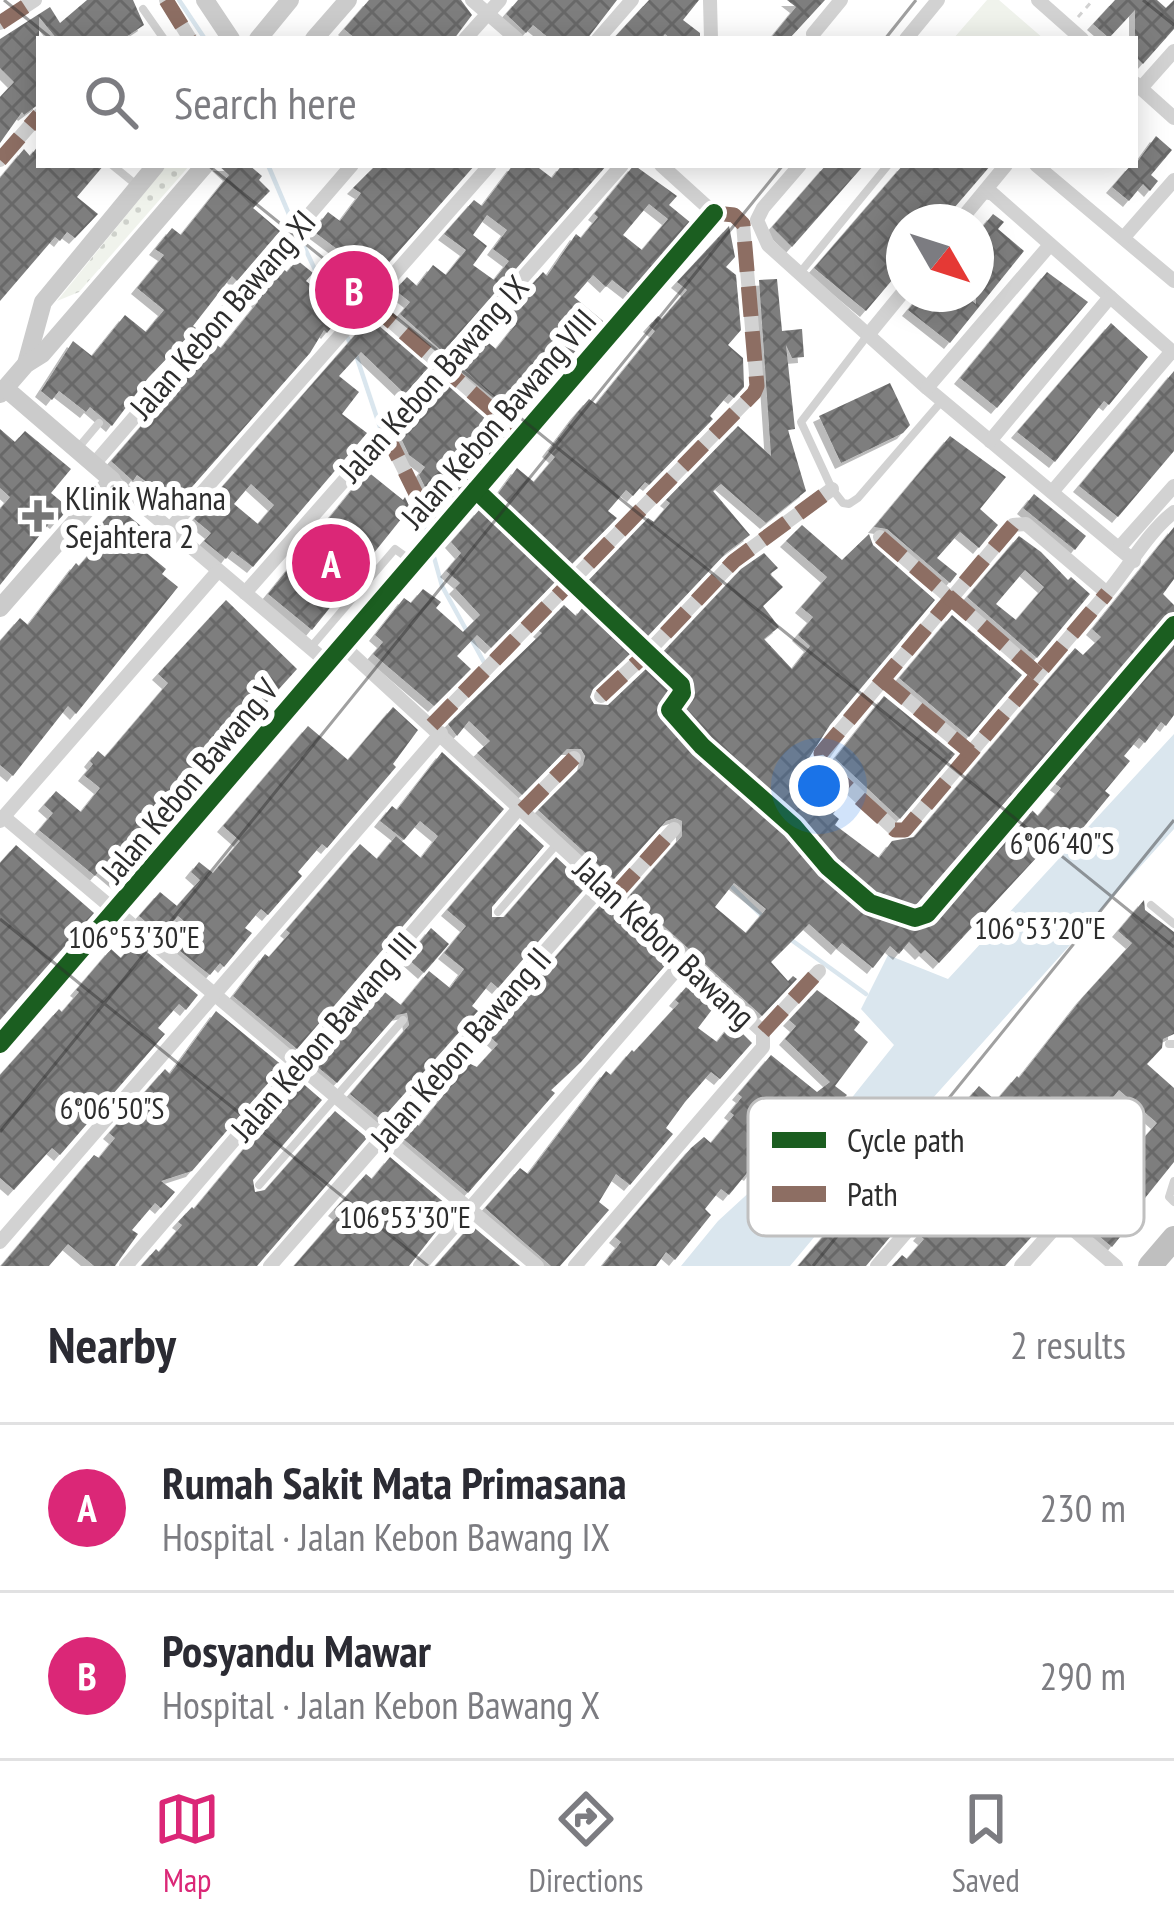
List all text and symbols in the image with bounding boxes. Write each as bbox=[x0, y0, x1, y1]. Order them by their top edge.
search box bbox=[36, 36, 1138, 168]
icon: search bbox=[78, 69, 144, 135]
text: Search here bbox=[174, 73, 357, 131]
street label: Jalan Kebon Bawang XI bbox=[119, 201, 324, 428]
north arrow bbox=[886, 204, 994, 312]
pin: B bbox=[315, 245, 393, 335]
street label: Jalan Kebon Bawang IX bbox=[330, 267, 536, 489]
street label: Jalan Kebon Bawang VIII bbox=[390, 299, 605, 537]
place label: Klinik Wahana Sejahtera 2 bbox=[65, 476, 226, 557]
marker: Klinik Wahana Sejahtera 2 bbox=[22, 500, 54, 532]
pin: A bbox=[292, 518, 370, 608]
street label: Jalan Kebon Bawang V bbox=[90, 668, 288, 892]
your location bbox=[789, 756, 849, 816]
text: 6°06'40"S bbox=[1010, 823, 1114, 862]
street label: Jalan Kebon Bawang bbox=[565, 846, 765, 1037]
text: 106°53'20"E bbox=[974, 908, 1106, 947]
text: 106°53'30"E bbox=[68, 917, 200, 956]
street label: Jalan Kebon Bawang III bbox=[220, 923, 425, 1150]
street label: Jalan Kebon Bawang II bbox=[360, 938, 560, 1159]
text: 6°06'50"S bbox=[60, 1088, 164, 1127]
legend bbox=[748, 1098, 1144, 1236]
text: Cycle path bbox=[847, 1118, 965, 1161]
text: Path bbox=[847, 1172, 898, 1215]
text: 106°53'30"E bbox=[339, 1197, 471, 1236]
text: Nearby bbox=[48, 1311, 176, 1377]
text: 2 results bbox=[1010, 1319, 1126, 1370]
text: Rumah Sakit Mata Primasana bbox=[162, 1453, 627, 1511]
text: A bbox=[77, 1482, 97, 1533]
text: 230 m bbox=[1040, 1482, 1126, 1533]
text: Hospital · Jalan Kebon Bawang IX bbox=[162, 1511, 610, 1562]
text: Posyandu Mawar bbox=[162, 1621, 431, 1679]
text: B bbox=[77, 1650, 97, 1701]
text: 290 m bbox=[1040, 1650, 1126, 1701]
text: Hospital · Jalan Kebon Bawang X bbox=[162, 1679, 600, 1730]
tab: Map bbox=[154, 1786, 220, 1901]
tab: Directions bbox=[529, 1786, 643, 1901]
tab: Saved bbox=[952, 1786, 1020, 1901]

